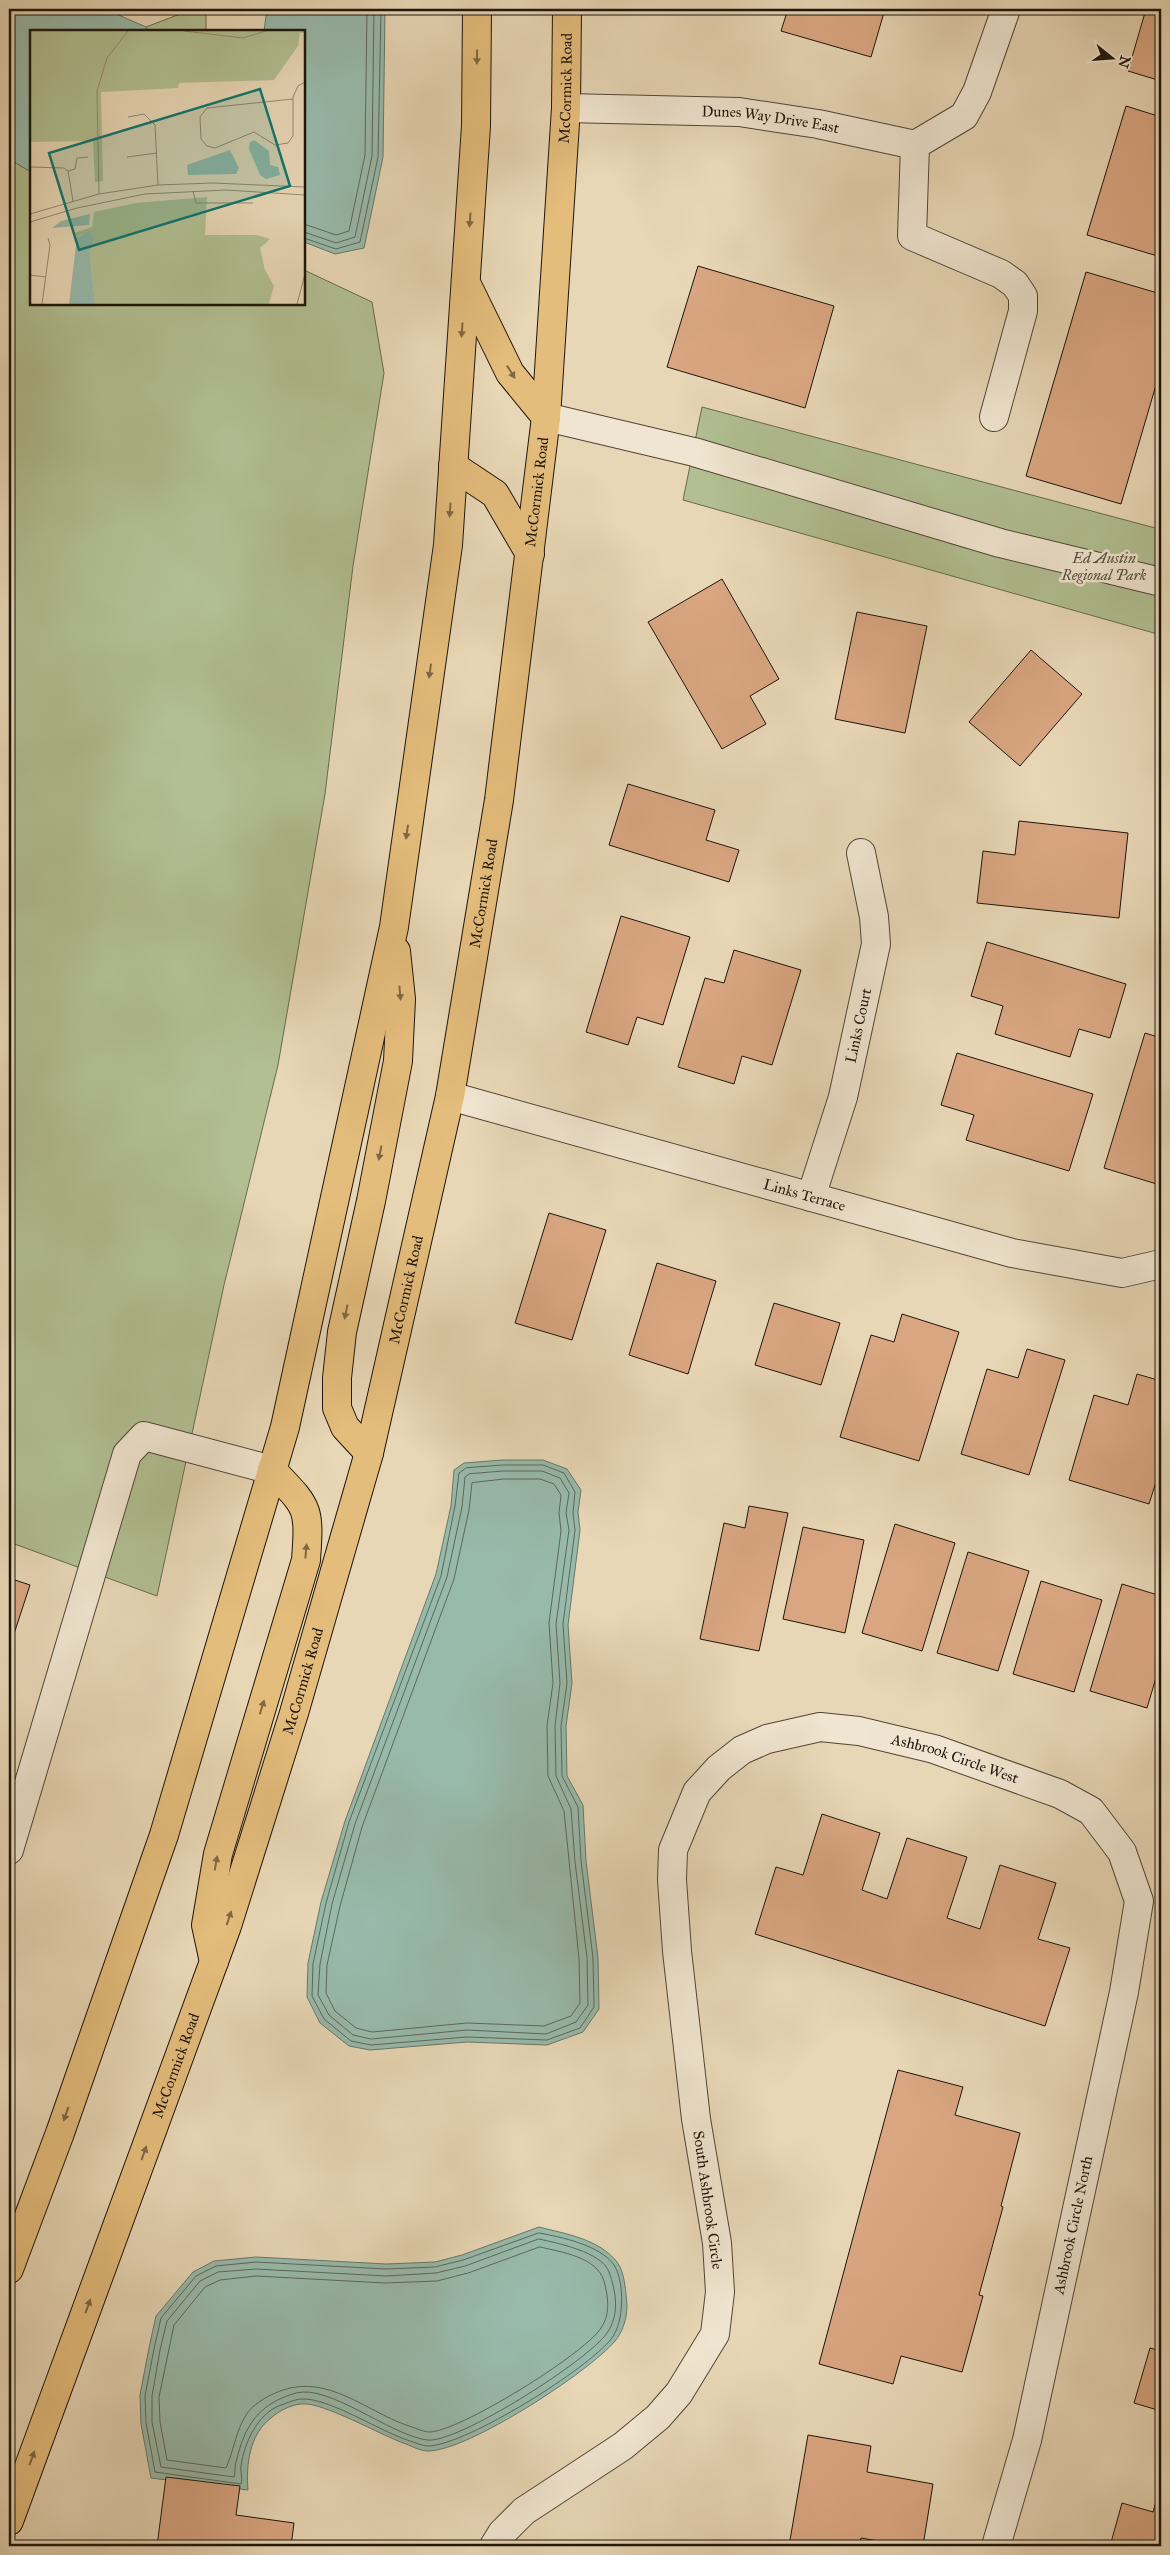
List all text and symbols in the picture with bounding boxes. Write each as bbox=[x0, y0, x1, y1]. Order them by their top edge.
inset map bbox=[30, 30, 305, 305]
street label: McCormick Road bbox=[555, 32, 576, 144]
north arrow bbox=[1088, 32, 1138, 82]
one-way arrow bbox=[473, 50, 481, 66]
text: N bbox=[1114, 53, 1134, 70]
street label: Dunes Way Drive East bbox=[701, 102, 842, 137]
one-way arrow bbox=[465, 212, 473, 228]
one-way arrow bbox=[458, 322, 466, 338]
one-way arrow bbox=[506, 365, 515, 379]
street label: McCormick Road bbox=[521, 436, 553, 548]
one-way arrow bbox=[446, 502, 454, 518]
park label: Ed Austin Regional Park bbox=[1061, 549, 1147, 584]
one-way arrow bbox=[426, 663, 434, 679]
one-way arrow bbox=[403, 824, 411, 840]
street label: McCormick Road bbox=[466, 837, 502, 949]
one-way arrow bbox=[397, 985, 405, 1001]
street label: Links Court bbox=[842, 986, 875, 1065]
one-way arrow bbox=[376, 1146, 384, 1161]
street label: Links Terrace bbox=[761, 1175, 848, 1215]
street label: McCormick Road bbox=[385, 1233, 427, 1346]
one-way arrow bbox=[342, 1305, 350, 1321]
one-way arrow bbox=[303, 1542, 311, 1558]
street label: McCormick Road bbox=[279, 1625, 327, 1737]
one-way arrow bbox=[258, 1699, 266, 1714]
street label: Ashbrook Circle West bbox=[889, 1730, 1022, 1788]
one-way arrow bbox=[213, 1854, 221, 1870]
one-way arrow bbox=[226, 1911, 234, 1926]
street label: McCormick Road bbox=[148, 2010, 203, 2121]
one-way arrow bbox=[62, 2107, 70, 2122]
street label: South Ashbrook Circle bbox=[689, 2130, 727, 2270]
one-way arrow bbox=[140, 2146, 148, 2160]
street label: Ashbrook Circle North bbox=[1049, 2153, 1097, 2297]
one-way arrow bbox=[84, 2298, 92, 2313]
one-way arrow bbox=[29, 2451, 36, 2466]

